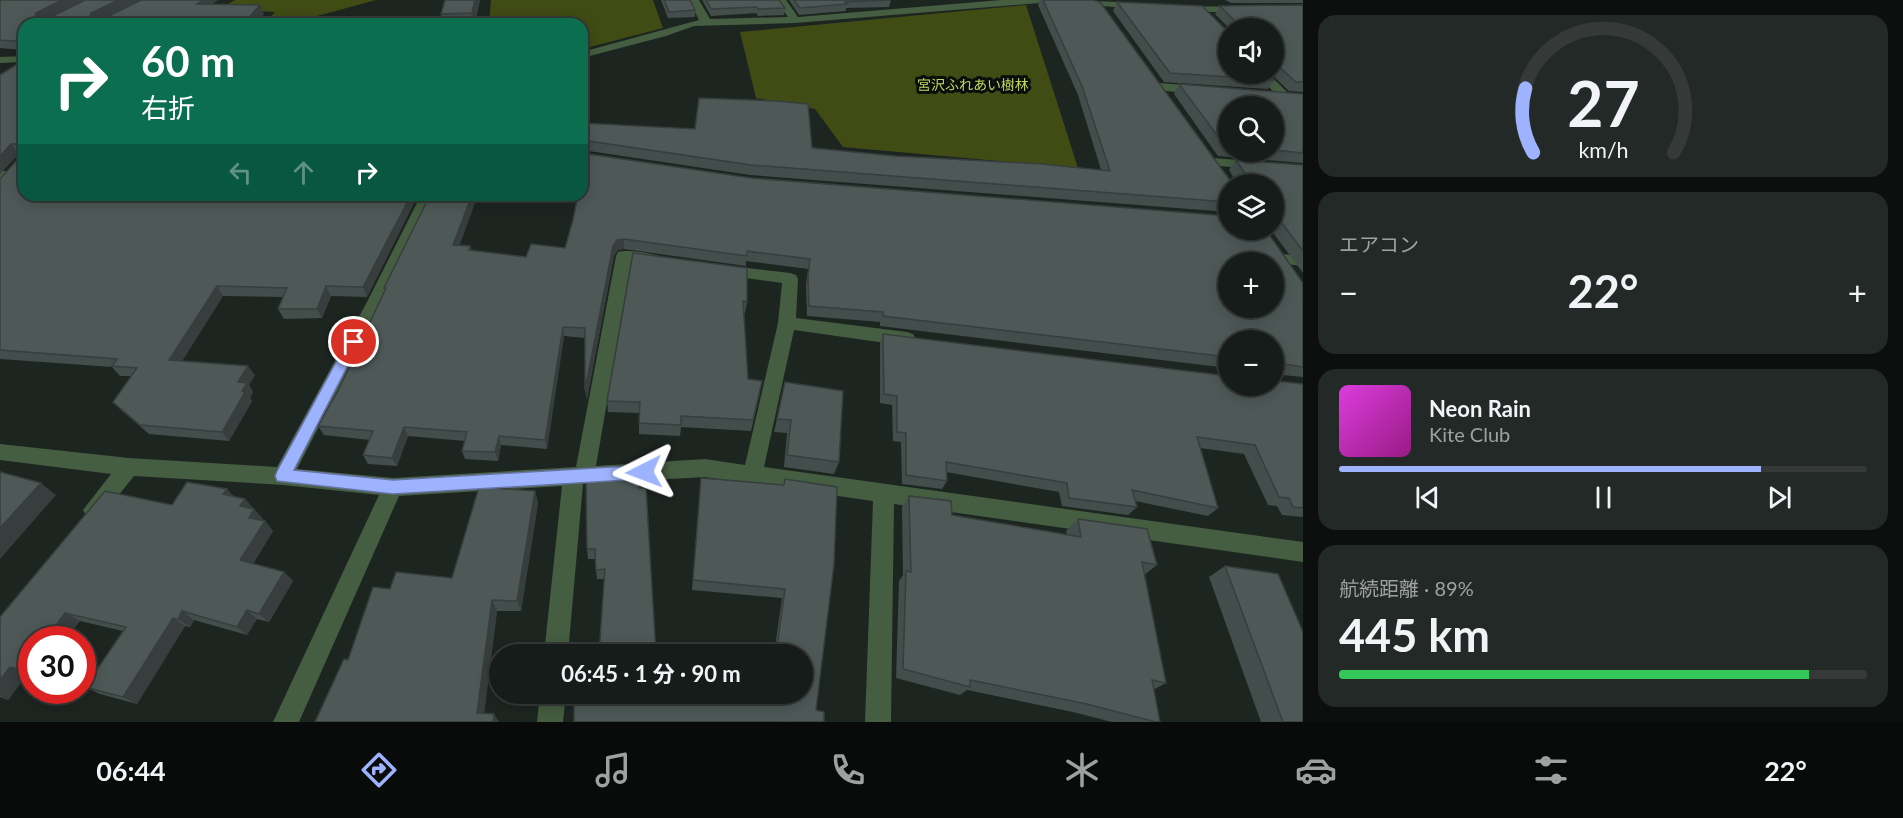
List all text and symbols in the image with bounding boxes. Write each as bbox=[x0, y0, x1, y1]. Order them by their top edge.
map controls bbox=[1218, 18, 1284, 396]
button: sound bbox=[1218, 18, 1284, 84]
text: 60 m bbox=[141, 36, 235, 86]
icon: right bbox=[42, 42, 120, 120]
text: 27 bbox=[1567, 65, 1639, 140]
park label: 宮沢ふれあい樹林 bbox=[917, 76, 1029, 93]
text: 右折 bbox=[141, 91, 195, 124]
button: search bbox=[1218, 96, 1284, 162]
text: km/h bbox=[1578, 137, 1628, 163]
icon: left bbox=[224, 156, 257, 189]
icon: ahead bbox=[287, 156, 320, 189]
icon: right bbox=[350, 156, 383, 189]
button: layers bbox=[1218, 174, 1284, 240]
text: エアコン bbox=[1339, 232, 1419, 256]
button: + bbox=[1218, 252, 1284, 318]
text: 22° bbox=[1568, 264, 1638, 318]
text: − bbox=[1339, 272, 1358, 312]
text: + bbox=[1848, 272, 1867, 312]
pin bbox=[328, 316, 379, 367]
icon: arrive bbox=[337, 325, 370, 358]
button: − bbox=[1218, 330, 1284, 396]
text: Neon Rain bbox=[1429, 395, 1531, 422]
text: Kite Club bbox=[1429, 422, 1510, 446]
position arrow bbox=[612, 440, 676, 504]
icon: previous bbox=[1411, 481, 1444, 514]
icon: pause bbox=[1587, 481, 1620, 514]
icon: next bbox=[1763, 481, 1796, 514]
text: 航続距離 · 89% bbox=[1339, 576, 1474, 600]
text: 445 km bbox=[1339, 608, 1490, 662]
speed limit sign: 30 bbox=[18, 626, 96, 704]
text: 06:45 · 1 分 · 90 m bbox=[561, 660, 741, 687]
icon: directions bbox=[358, 749, 400, 791]
icon: music bbox=[592, 749, 634, 791]
icon: phone bbox=[827, 749, 869, 791]
icon: climate bbox=[1061, 749, 1103, 791]
icon: car bbox=[1295, 749, 1337, 791]
icon: filters bbox=[1530, 749, 1572, 791]
text: 06:44 bbox=[96, 754, 166, 787]
text: 22° bbox=[1764, 754, 1807, 787]

